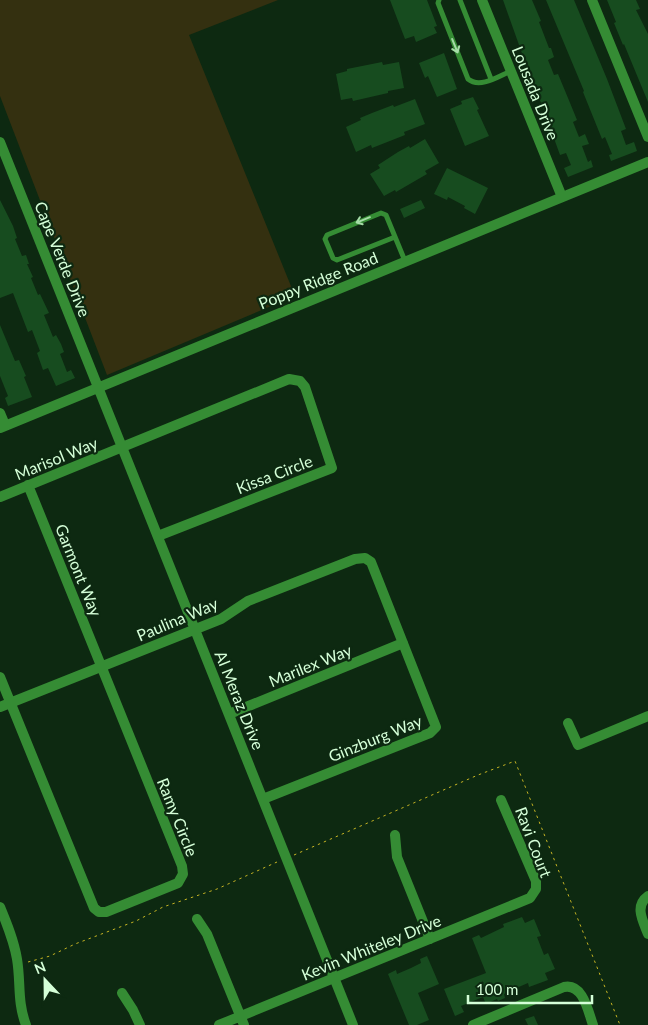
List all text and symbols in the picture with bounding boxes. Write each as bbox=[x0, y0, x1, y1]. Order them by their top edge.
one-way arrow bbox=[451, 37, 460, 53]
street label: Lousada Drive bbox=[509, 43, 563, 143]
street label: Cape Verde Drive bbox=[31, 198, 95, 320]
one-way arrow bbox=[356, 216, 371, 226]
street label: Poppy Ridge Road bbox=[256, 247, 380, 313]
street label: Marisol Way bbox=[12, 433, 101, 483]
street label: Kissa Circle bbox=[233, 451, 315, 497]
street label: Garmont Way bbox=[52, 521, 106, 620]
street label: Paulina Way bbox=[134, 593, 221, 645]
street label: Marilex Way bbox=[266, 639, 355, 690]
street label: Al Meraz Drive bbox=[212, 648, 268, 752]
street label: Ginzburg Way bbox=[326, 710, 425, 765]
street label: Ramy Circle bbox=[154, 775, 202, 859]
street label: Ravi Court bbox=[512, 804, 556, 880]
street label: Kevin Whiteley Drive bbox=[299, 910, 443, 984]
north arrow bbox=[20, 955, 70, 1005]
text: N bbox=[32, 958, 48, 977]
scale bar bbox=[468, 972, 592, 1004]
text: 100 m bbox=[476, 980, 518, 998]

